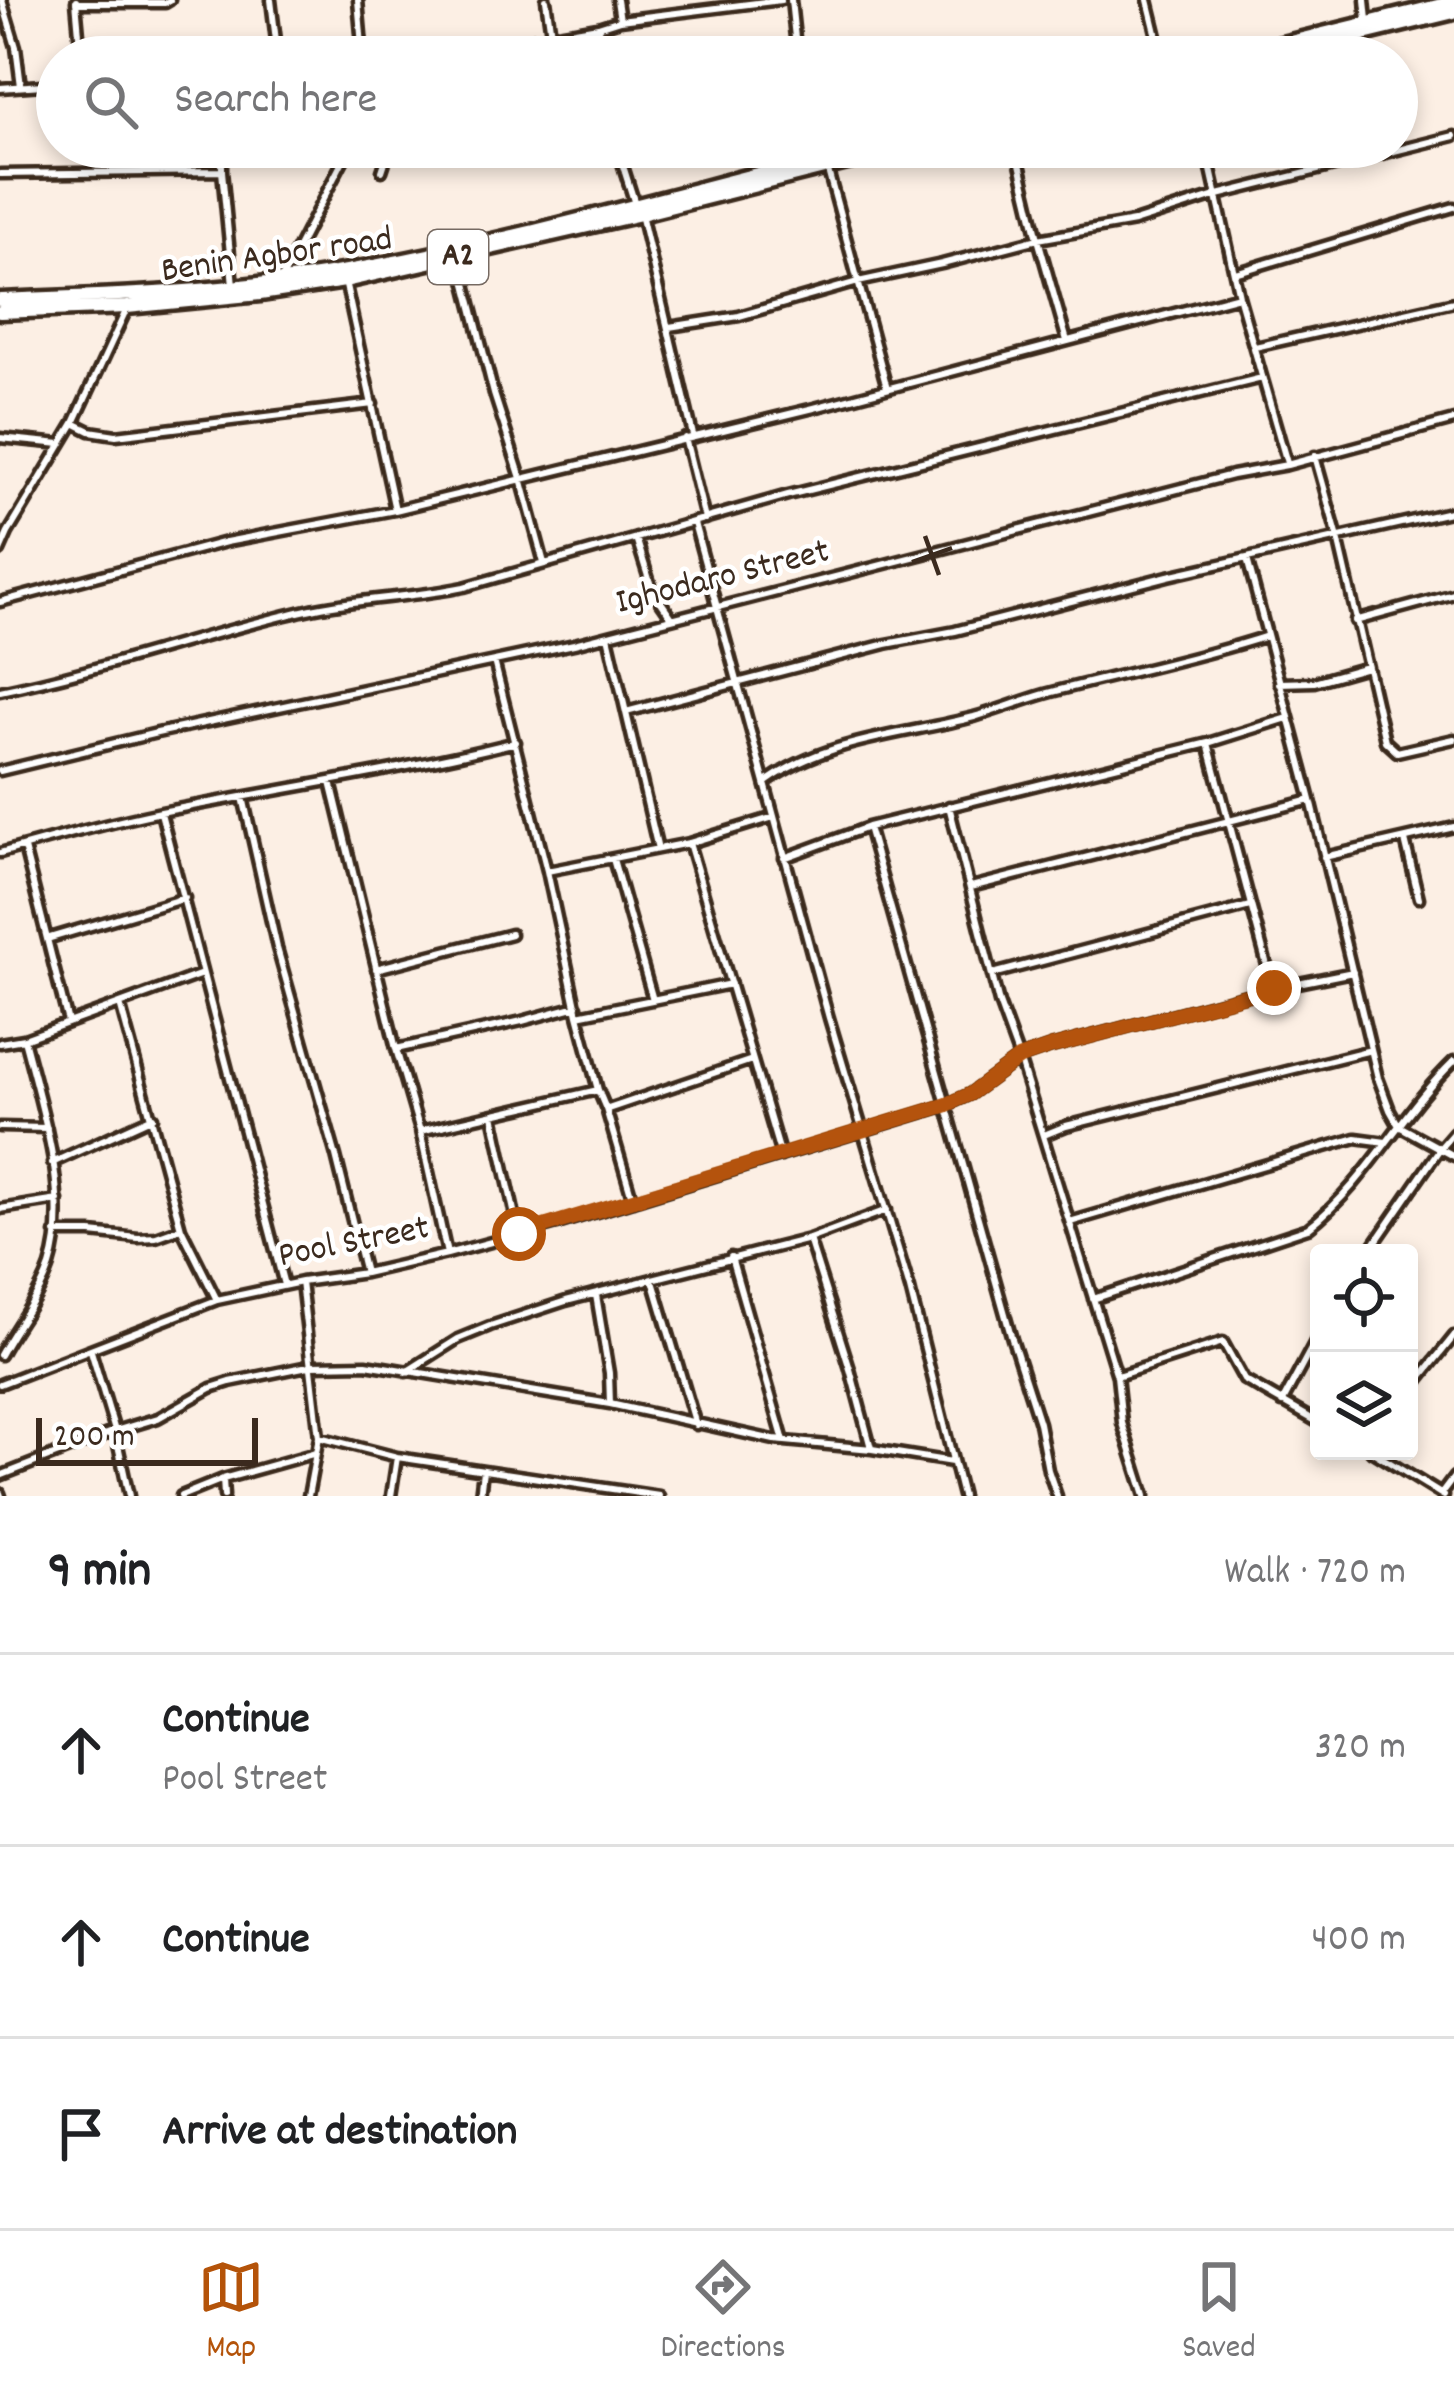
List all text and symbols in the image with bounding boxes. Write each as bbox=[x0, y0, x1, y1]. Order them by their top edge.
search box bbox=[36, 36, 1418, 168]
icon: search bbox=[78, 69, 144, 135]
text: Search here bbox=[174, 70, 377, 134]
street label: Benin Agbor road bbox=[158, 215, 396, 299]
road number: A2 bbox=[428, 230, 488, 284]
street label: Ighodaro Street bbox=[611, 527, 835, 631]
route end bbox=[1247, 961, 1301, 1015]
street label: Pool Street bbox=[274, 1204, 434, 1284]
route start bbox=[492, 1207, 546, 1261]
map controls bbox=[1310, 1244, 1418, 1460]
button: locate bbox=[1310, 1244, 1418, 1352]
button: layers bbox=[1310, 1352, 1418, 1460]
scale bar bbox=[36, 1412, 258, 1465]
text: 200 m bbox=[54, 1415, 135, 1462]
text: 9 min bbox=[48, 1538, 151, 1610]
text: Walk · 720 m bbox=[1224, 1547, 1406, 1602]
text: Continue bbox=[162, 1690, 310, 1754]
icon: ahead bbox=[48, 1717, 114, 1783]
text: 320 m bbox=[1315, 1722, 1406, 1777]
text: Pool Street bbox=[162, 1754, 327, 1809]
icon: ahead bbox=[48, 1909, 114, 1975]
text: Continue bbox=[162, 1910, 310, 1974]
text: 400 m bbox=[1312, 1914, 1406, 1969]
icon: arrive bbox=[48, 2101, 114, 2167]
text: Arrive at destination bbox=[162, 2102, 517, 2166]
tab: Map bbox=[198, 2254, 264, 2373]
tab: Directions bbox=[661, 2254, 786, 2373]
tab: Saved bbox=[1182, 2254, 1256, 2373]

